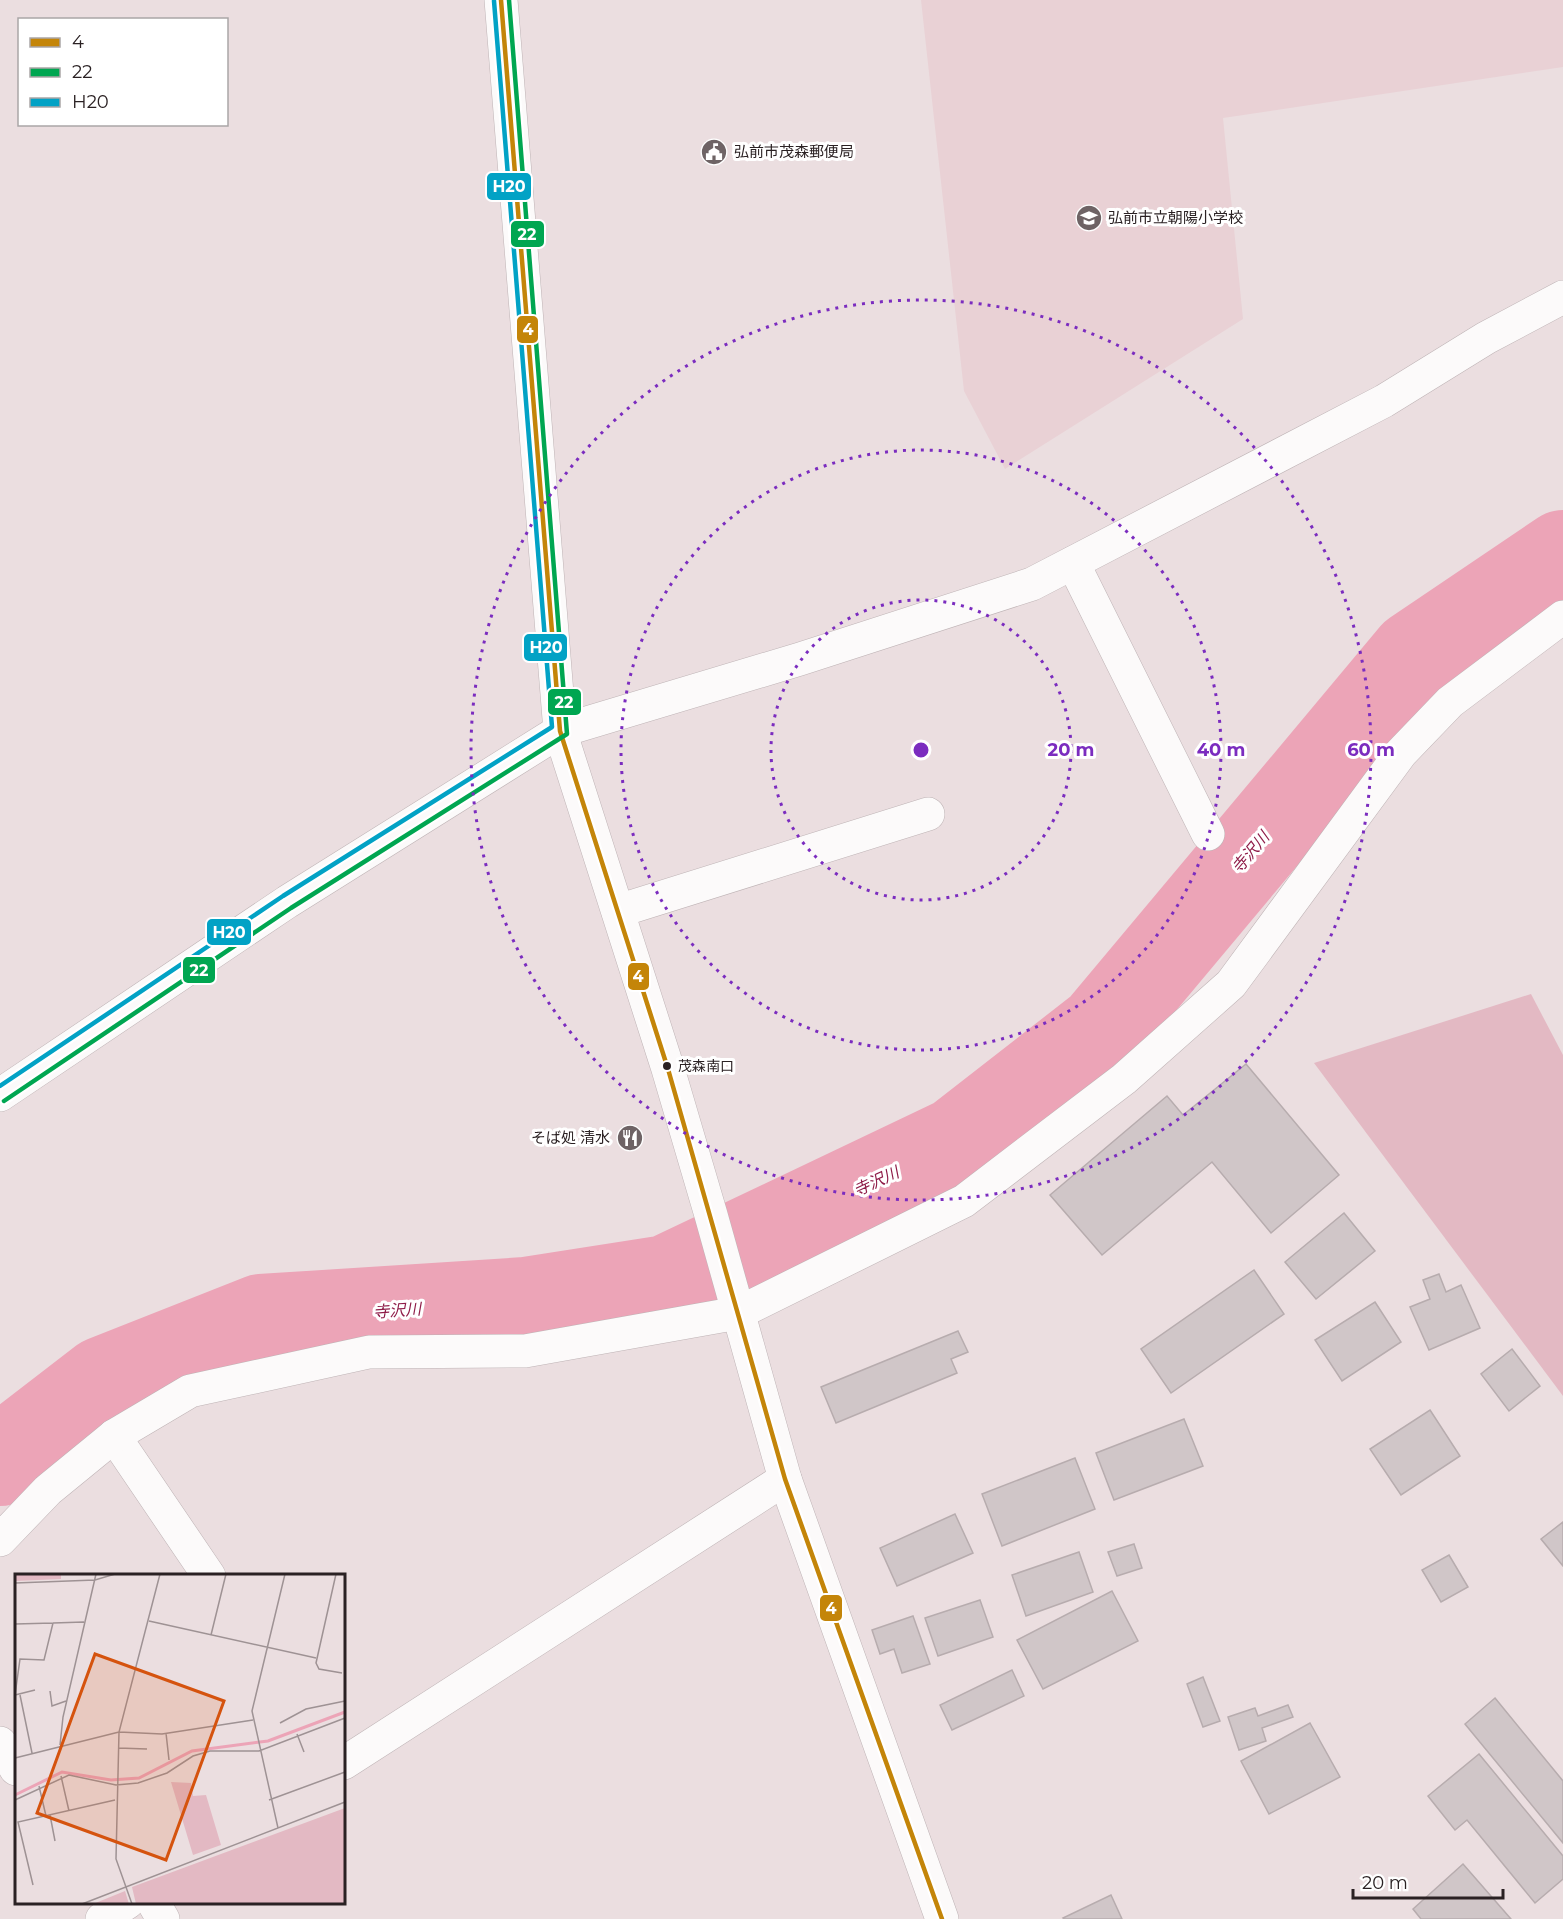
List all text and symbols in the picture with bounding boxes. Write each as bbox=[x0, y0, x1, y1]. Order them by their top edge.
legend bbox=[18, 18, 228, 126]
text: 4 bbox=[72, 31, 84, 53]
text: 22 bbox=[72, 61, 92, 83]
text: H20 bbox=[72, 91, 109, 113]
public building icon: 弘前市茂森郵便局 bbox=[699, 137, 729, 167]
place label: 弘前市茂森郵便局 bbox=[734, 142, 854, 161]
line badge: H20 bbox=[486, 172, 532, 201]
text: H20 bbox=[492, 177, 526, 196]
school or university icon: 弘前市立朝陽小学校 bbox=[1074, 203, 1104, 233]
place label: 弘前市立朝陽小学校 bbox=[1108, 208, 1243, 227]
line badge: 22 bbox=[510, 220, 545, 248]
text: 22 bbox=[518, 225, 536, 244]
line badge: 4 bbox=[516, 315, 539, 344]
text: 4 bbox=[522, 320, 534, 339]
line badge: H20 bbox=[523, 633, 568, 662]
text: H20 bbox=[529, 638, 563, 657]
line badge: 22 bbox=[547, 688, 582, 716]
text: 22 bbox=[555, 693, 573, 712]
text: 20 m bbox=[1048, 739, 1094, 761]
text: 40 m bbox=[1197, 739, 1245, 761]
text: 60 m bbox=[1347, 739, 1395, 761]
centre of rings bbox=[911, 740, 931, 760]
water label: 寺沢川 bbox=[1228, 826, 1274, 877]
line badge: H20 bbox=[206, 918, 252, 946]
text: H20 bbox=[212, 923, 246, 942]
line badge: 22 bbox=[182, 956, 216, 984]
text: 22 bbox=[190, 961, 208, 980]
line badge: 4 bbox=[627, 962, 650, 991]
text: 4 bbox=[632, 967, 644, 986]
place label: 茂森南口 bbox=[678, 1057, 734, 1075]
marker: 茂森南口 bbox=[661, 1060, 673, 1072]
restaurant icon: そば処 清水 bbox=[615, 1123, 645, 1153]
place label: そば処 清水 bbox=[531, 1128, 610, 1147]
water label: 寺沢川 bbox=[850, 1162, 904, 1200]
water label: 寺沢川 bbox=[372, 1299, 424, 1322]
inset map bbox=[15, 1574, 345, 1904]
line badge: 4 bbox=[819, 1594, 843, 1622]
text: 4 bbox=[825, 1599, 837, 1618]
scale bar bbox=[1353, 1862, 1503, 1900]
text: 20 m bbox=[1362, 1872, 1408, 1894]

